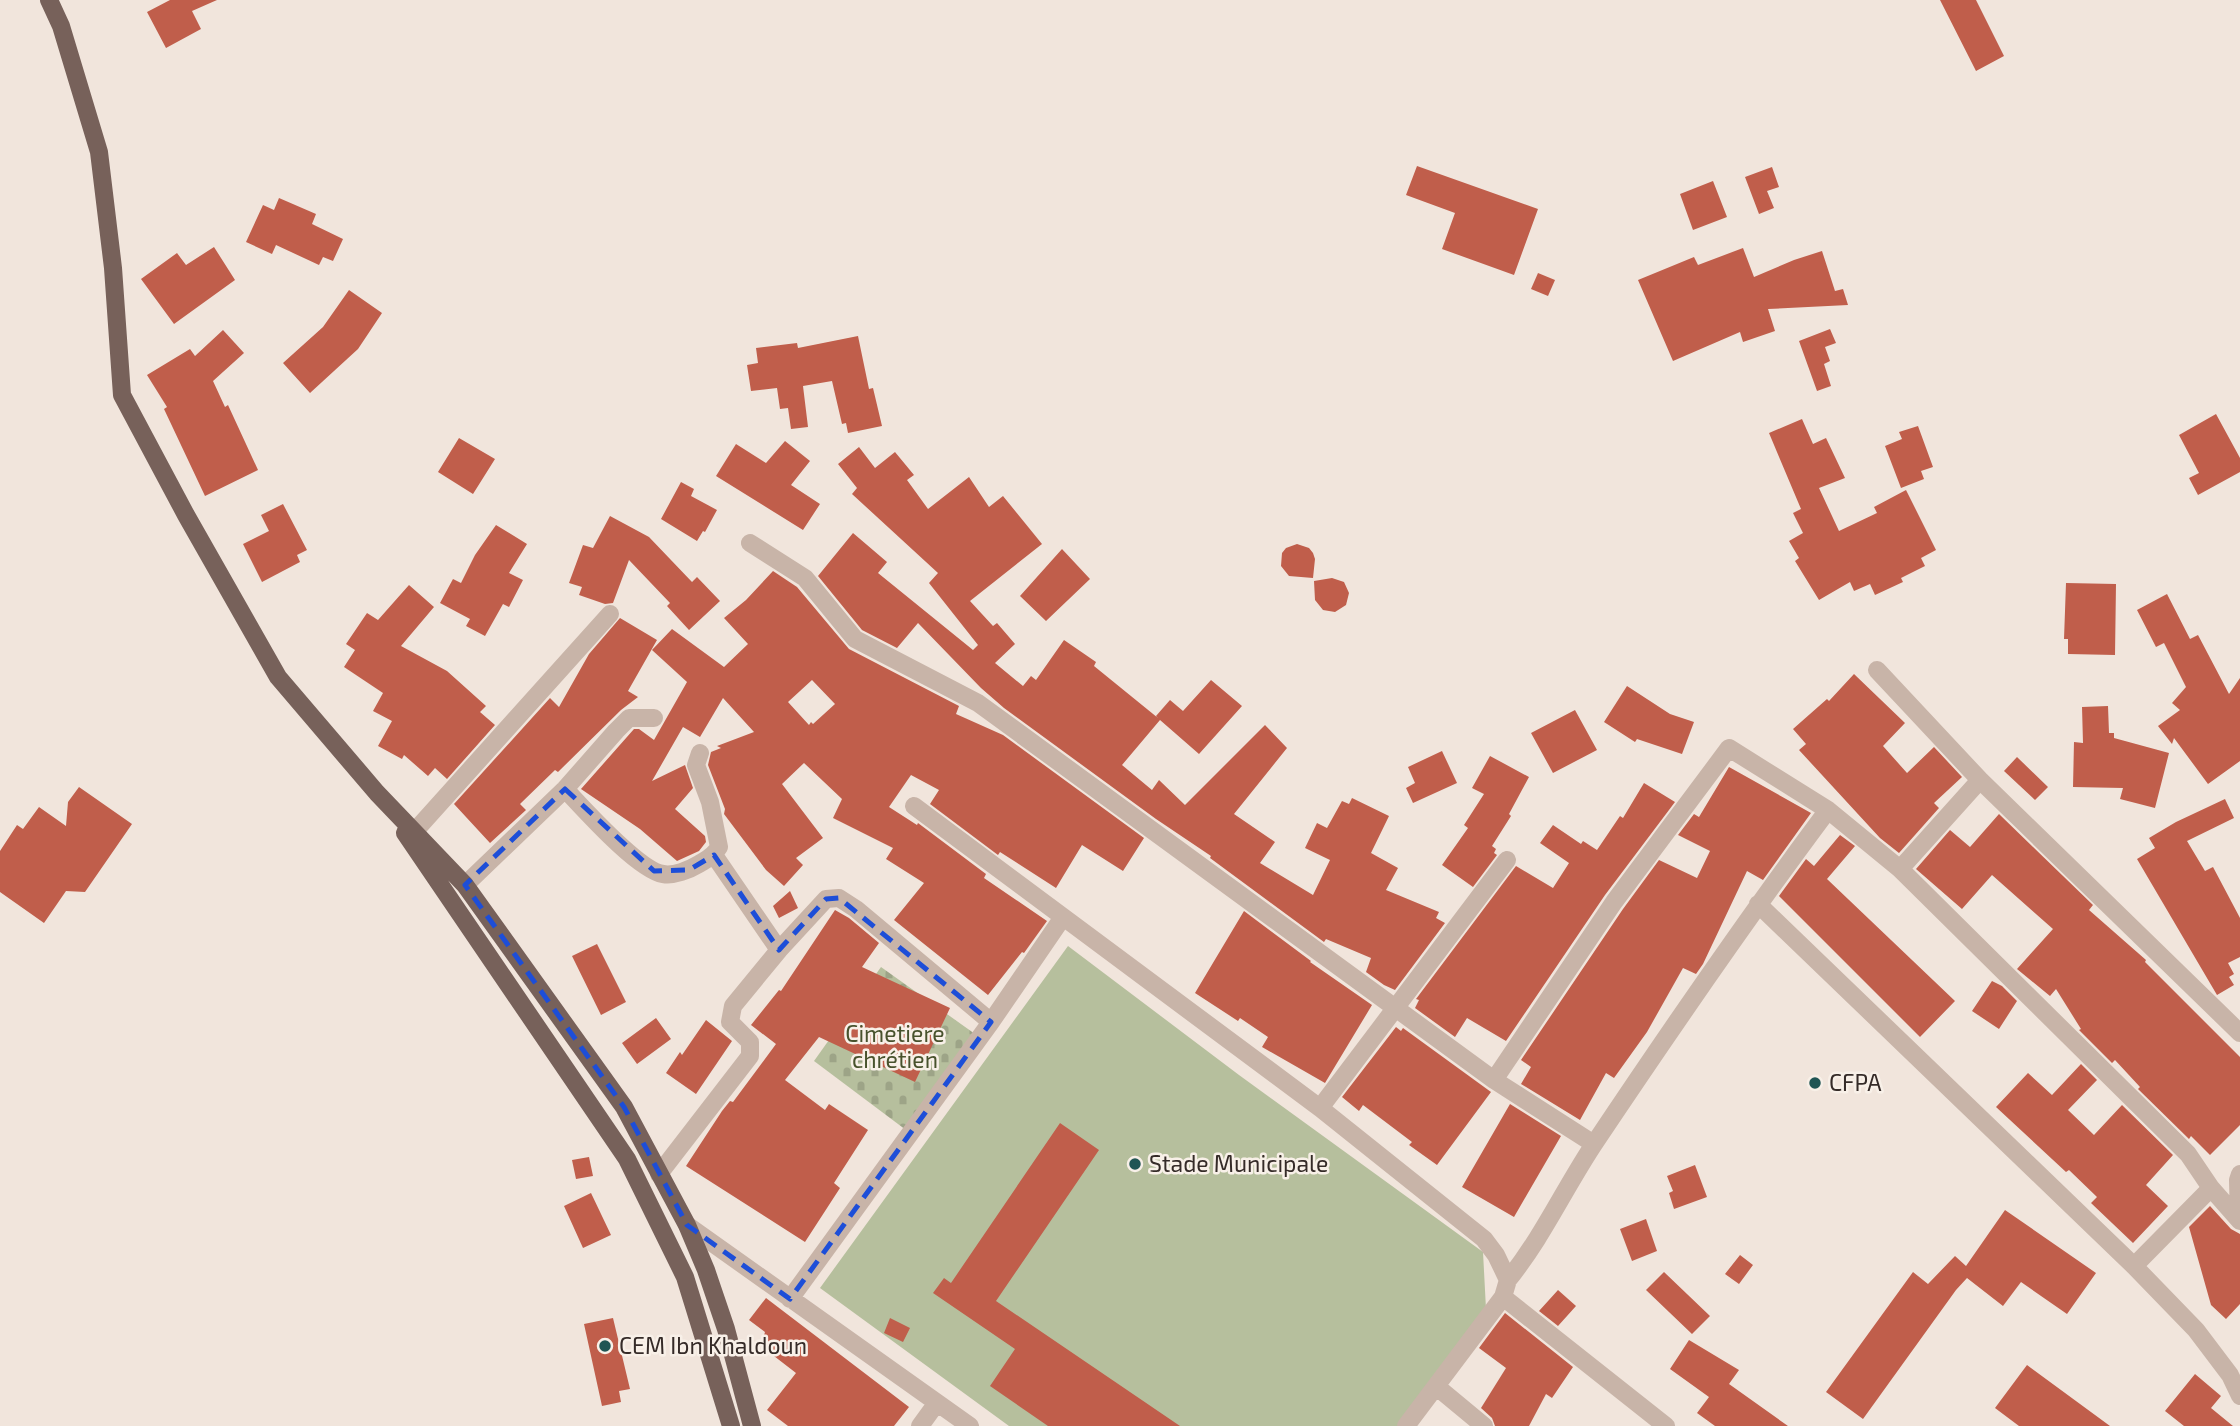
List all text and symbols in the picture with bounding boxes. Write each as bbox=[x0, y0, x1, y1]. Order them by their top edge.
park label: Cimetiere chrétien bbox=[845, 1019, 945, 1073]
place label: CFPA bbox=[1829, 1068, 1882, 1096]
marker: CFPA bbox=[1807, 1075, 1823, 1091]
place label: Stade Municipale bbox=[1149, 1149, 1328, 1177]
marker: Stade Municipale bbox=[1127, 1156, 1143, 1172]
place label: CEM Ibn Khaldoun bbox=[619, 1331, 807, 1359]
marker: CEM Ibn Khaldoun bbox=[597, 1338, 613, 1354]

